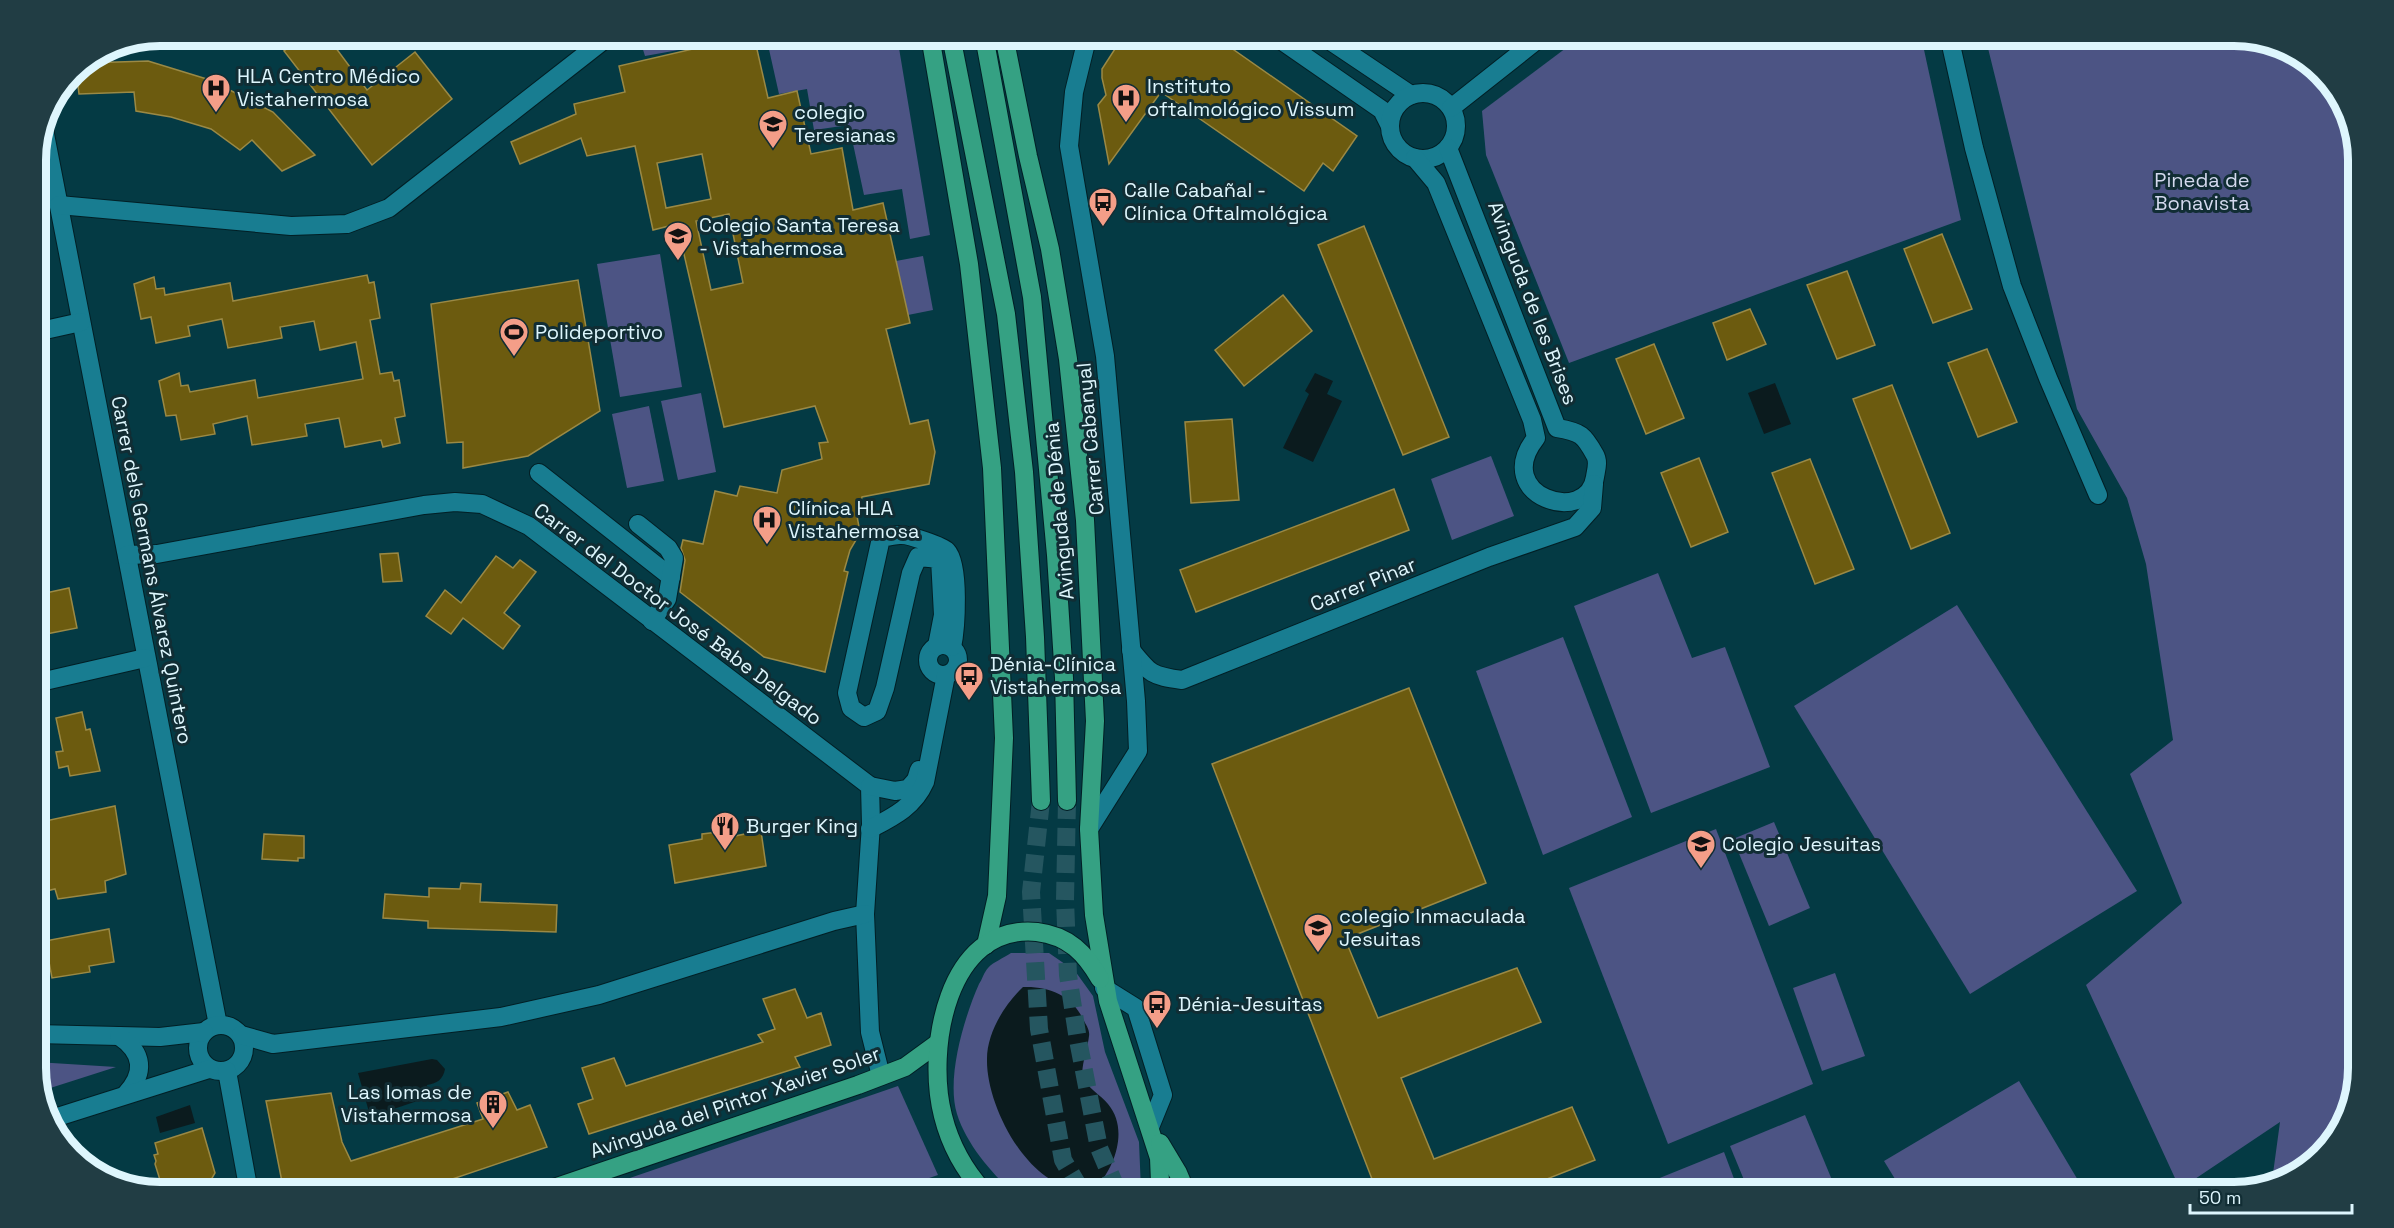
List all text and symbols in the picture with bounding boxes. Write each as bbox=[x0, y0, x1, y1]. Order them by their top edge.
place label: HLA Centro Médico Vistahermosa bbox=[237, 63, 420, 112]
hospital icon: HLA Centro Médico Vistahermosa bbox=[200, 72, 232, 114]
place label: Instituto oftalmológico Vissum bbox=[1147, 73, 1355, 122]
hospital icon: Instituto oftalmológico Vissum bbox=[1110, 82, 1142, 124]
place label: colegio Teresianas bbox=[794, 99, 896, 148]
school or university icon: colegio Teresianas bbox=[757, 108, 789, 150]
park label: Pineda de Bonavista bbox=[2154, 167, 2250, 216]
place label: Calle Cabañal - Clínica Oftalmológica bbox=[1124, 177, 1328, 226]
bus stop icon: Calle Cabañal - Clínica Oftalmológica bbox=[1087, 186, 1119, 228]
street label: Avinguda de les Brises bbox=[1482, 198, 1584, 408]
place label: Colegio Santa Teresa - Vistahermosa bbox=[699, 212, 900, 261]
school or university icon: Colegio Santa Teresa - Vistahermosa bbox=[662, 220, 694, 262]
sports icon: Polideportivo bbox=[498, 316, 530, 358]
place label: Polideportivo bbox=[535, 319, 663, 345]
street label: Carrer Cabanyal bbox=[1070, 362, 1110, 516]
street label: Carrer dels Germans Álvarez Quintero bbox=[105, 394, 199, 746]
street label: Avinguda de Dénia bbox=[1038, 421, 1080, 601]
place label: Clínica HLA Vistahermosa bbox=[788, 495, 919, 544]
street label: Carrer del Doctor José Babe Delgado bbox=[529, 497, 827, 731]
hospital icon: Clínica HLA Vistahermosa bbox=[751, 504, 783, 546]
street label: Carrer Pinar bbox=[1306, 551, 1420, 617]
place label: Dénia-Clínica Vistahermosa bbox=[990, 651, 1121, 700]
bus stop icon: Dénia-Clínica Vistahermosa bbox=[953, 660, 985, 702]
restaurant icon: Burger King bbox=[709, 810, 741, 852]
place label: Burger King bbox=[746, 813, 858, 839]
school or university icon: Colegio Jesuitas bbox=[1685, 828, 1717, 870]
place label: Colegio Jesuitas bbox=[1722, 831, 1881, 857]
place label: colegio Inmaculada Jesuitas bbox=[1339, 903, 1526, 952]
school or university icon: colegio Inmaculada Jesuitas bbox=[1302, 912, 1334, 954]
bus stop icon: Dénia-Jesuitas bbox=[1141, 988, 1173, 1030]
place label: Dénia-Jesuitas bbox=[1178, 991, 1323, 1017]
street label: Avinguda del Pintor Xavier Soler bbox=[587, 1040, 883, 1164]
place label: Las lomas de Vistahermosa bbox=[341, 1079, 472, 1128]
building icon: Las lomas de Vistahermosa bbox=[477, 1088, 509, 1130]
scale bar bbox=[2190, 1177, 2352, 1215]
text: 50 m bbox=[2199, 1186, 2241, 1209]

